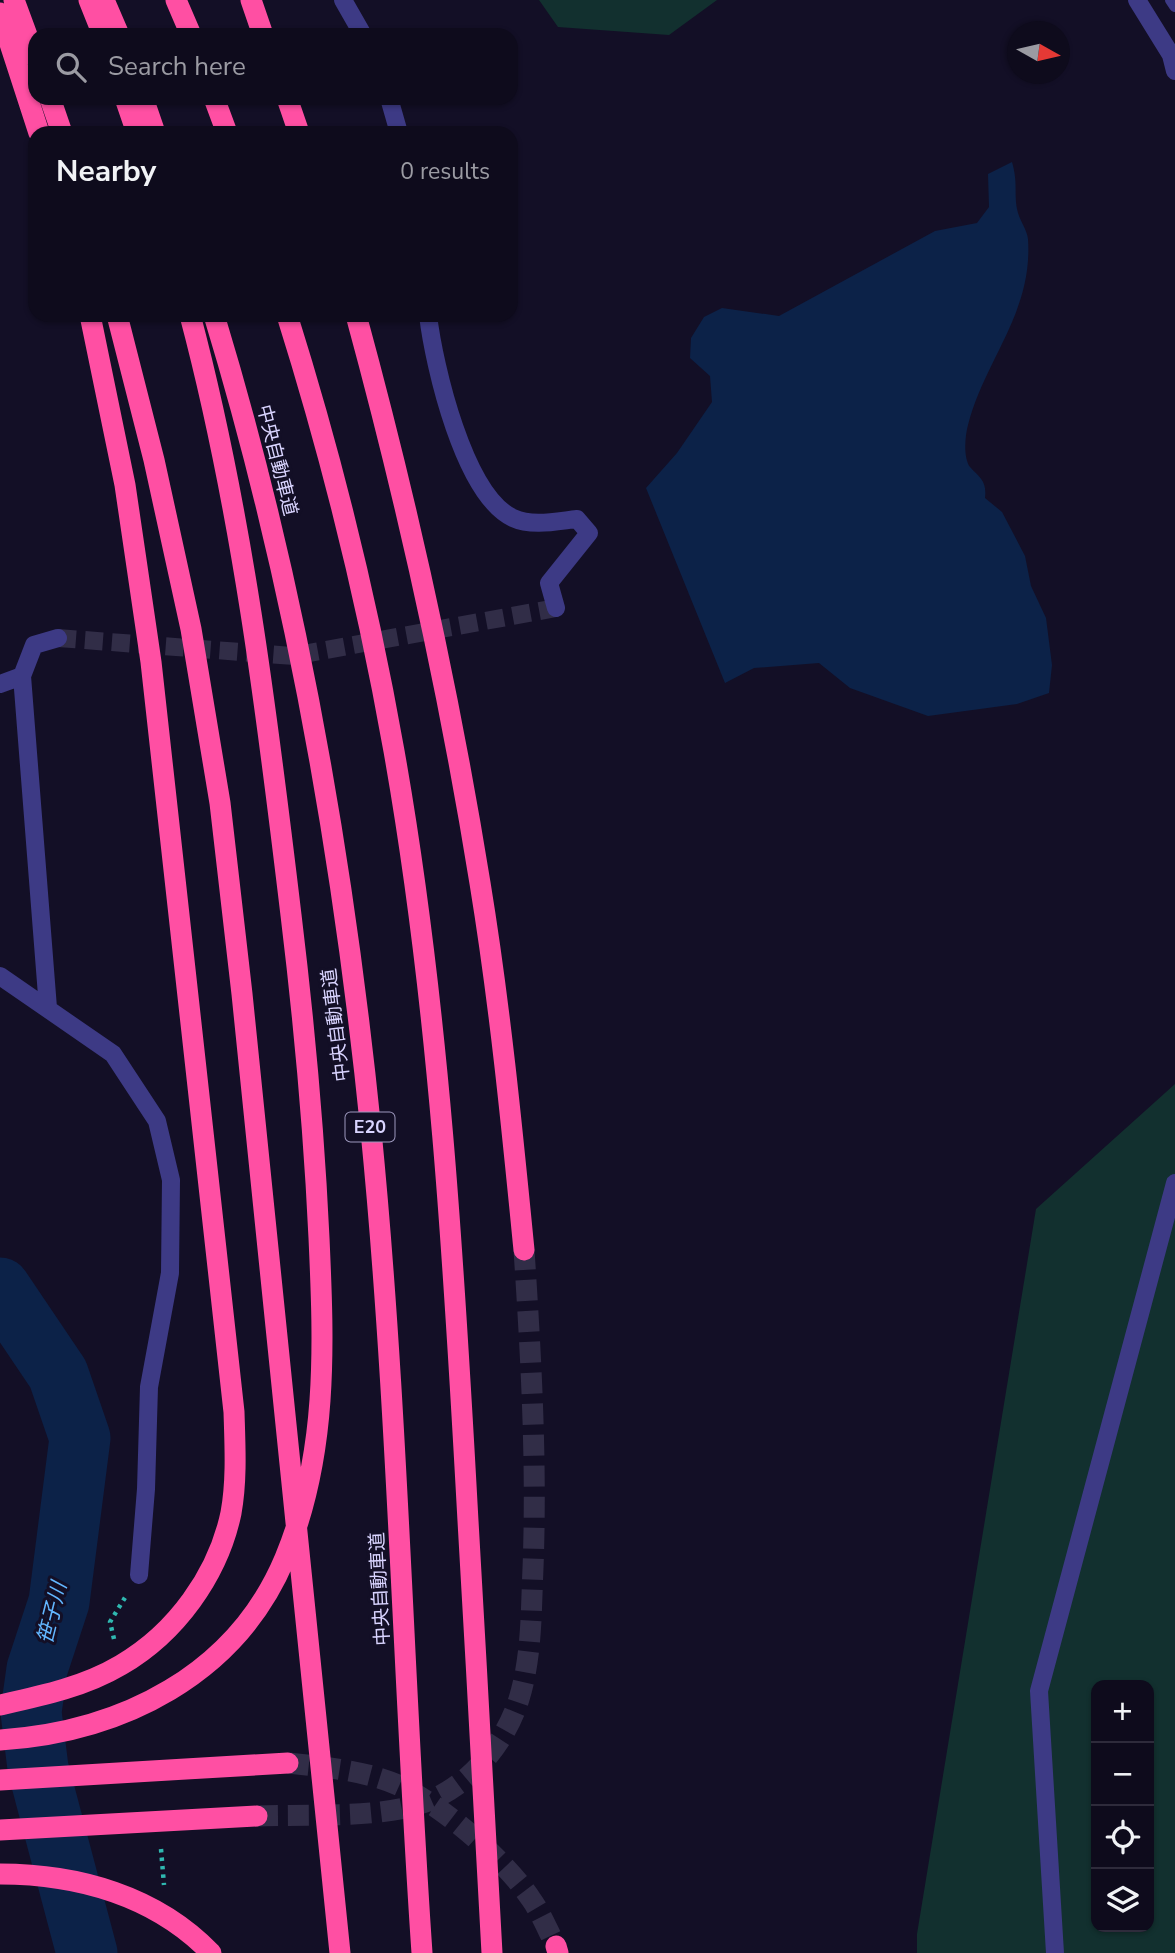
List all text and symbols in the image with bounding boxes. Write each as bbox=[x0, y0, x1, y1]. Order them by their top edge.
north arrow bbox=[1007, 21, 1070, 84]
search box bbox=[28, 28, 518, 105]
icon: search bbox=[52, 48, 90, 86]
text: Search here bbox=[108, 49, 246, 84]
text: Nearby bbox=[56, 151, 156, 192]
text: 0 results bbox=[400, 156, 490, 187]
street label: 中央自動車道 bbox=[251, 402, 303, 519]
street label: 中央自動車道 bbox=[316, 967, 356, 1083]
road number: E20 bbox=[346, 1112, 394, 1142]
street label: 中央自動車道 bbox=[364, 1531, 396, 1647]
water label: 笹子川 bbox=[31, 1577, 74, 1647]
map controls bbox=[1091, 1680, 1154, 1932]
button: + bbox=[1091, 1680, 1154, 1743]
button: − bbox=[1091, 1743, 1154, 1806]
button: locate bbox=[1091, 1806, 1154, 1869]
button: layers bbox=[1091, 1869, 1154, 1932]

